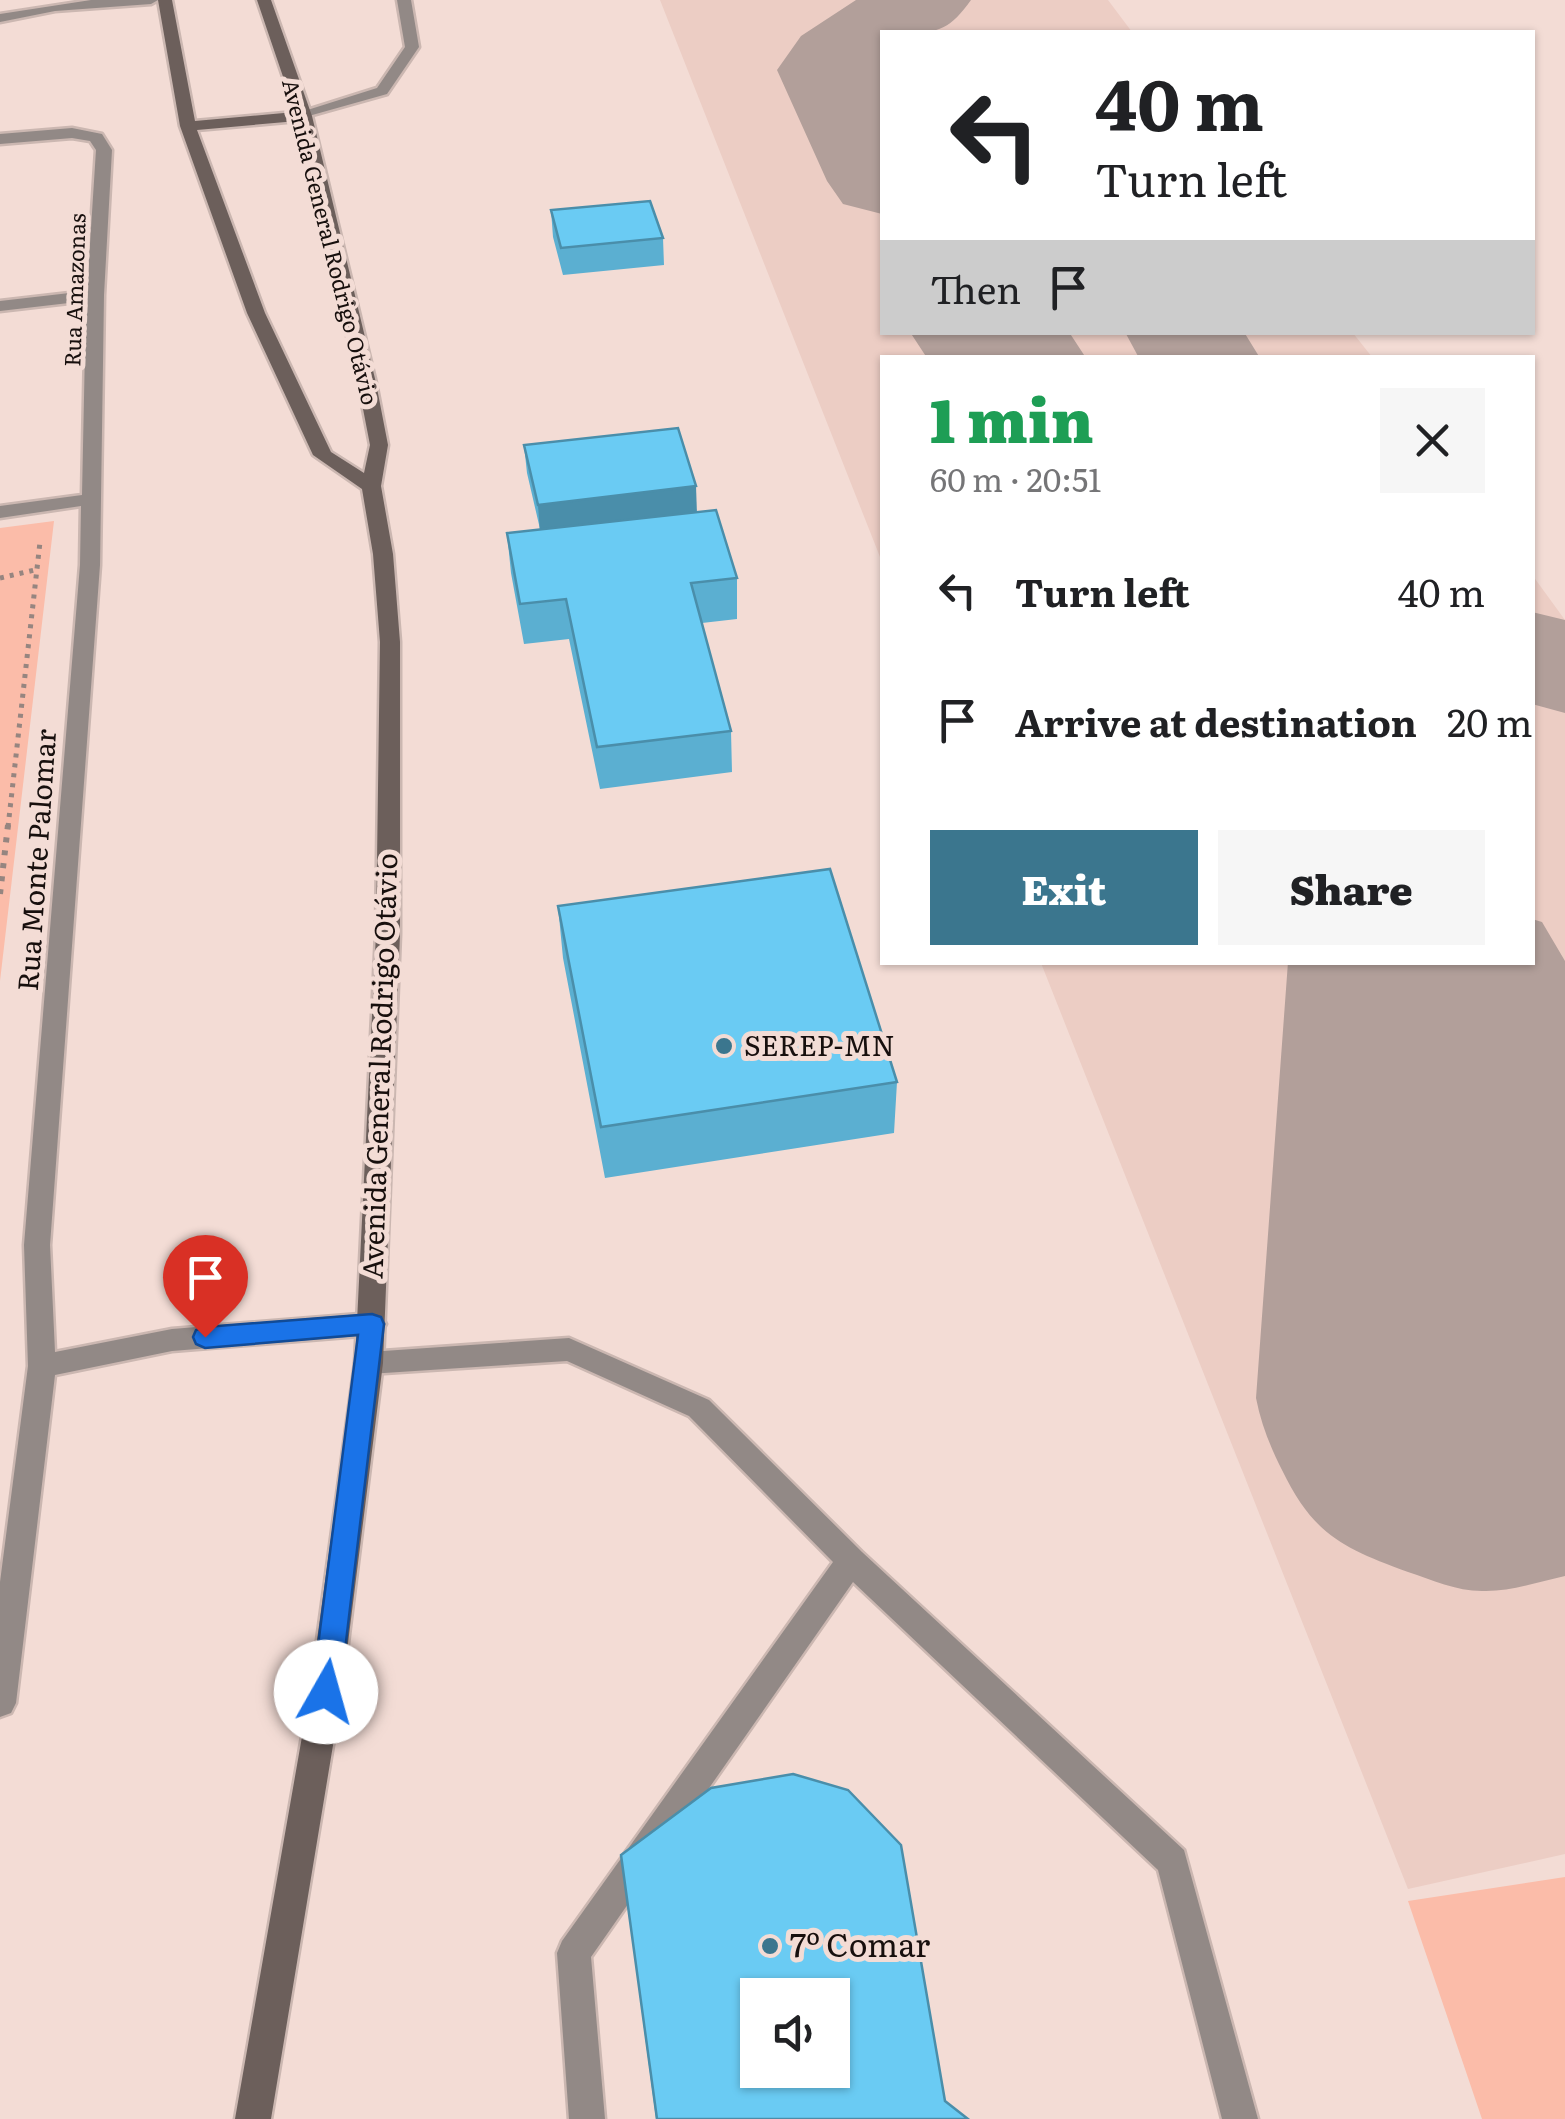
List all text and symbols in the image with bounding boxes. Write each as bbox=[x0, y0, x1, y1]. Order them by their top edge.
text: 40 m bbox=[1095, 49, 1264, 153]
icon: left bbox=[930, 70, 1060, 200]
street label: Avenida General Rodrigo Otávio bbox=[275, 75, 388, 408]
text: Turn left bbox=[1095, 144, 1287, 211]
street label: Rua Amazonas bbox=[54, 213, 93, 367]
text: Then bbox=[930, 259, 1021, 316]
icon: arrive bbox=[1041, 260, 1096, 315]
text: 1 min bbox=[930, 372, 1094, 461]
button: close bbox=[1380, 388, 1485, 493]
text: 60 m · 20:51 bbox=[930, 454, 1101, 502]
text: Turn left bbox=[1015, 562, 1190, 619]
text: 40 m bbox=[1398, 562, 1485, 619]
icon: left bbox=[930, 563, 985, 618]
text: Arrive at destination bbox=[1015, 692, 1417, 749]
text: 20 m bbox=[1447, 692, 1533, 749]
icon: arrive bbox=[930, 693, 985, 748]
street label: Rua Monte Palomar bbox=[5, 727, 65, 992]
button: Exit bbox=[930, 830, 1198, 945]
button: Share bbox=[1218, 830, 1485, 945]
street label: Avenida General Rodrigo Otávio bbox=[350, 852, 406, 1280]
place label: SEREP-MN bbox=[744, 1023, 895, 1065]
marker: SEREP-MN bbox=[713, 1035, 735, 1057]
pin bbox=[163, 1235, 248, 1338]
icon: arrive bbox=[178, 1250, 233, 1305]
position arrow bbox=[274, 1640, 378, 1744]
place label: 7º Comar bbox=[790, 1919, 930, 1967]
marker: 7º Comar bbox=[759, 1935, 781, 1957]
map controls bbox=[740, 1978, 850, 2088]
button: sound bbox=[740, 1978, 850, 2088]

